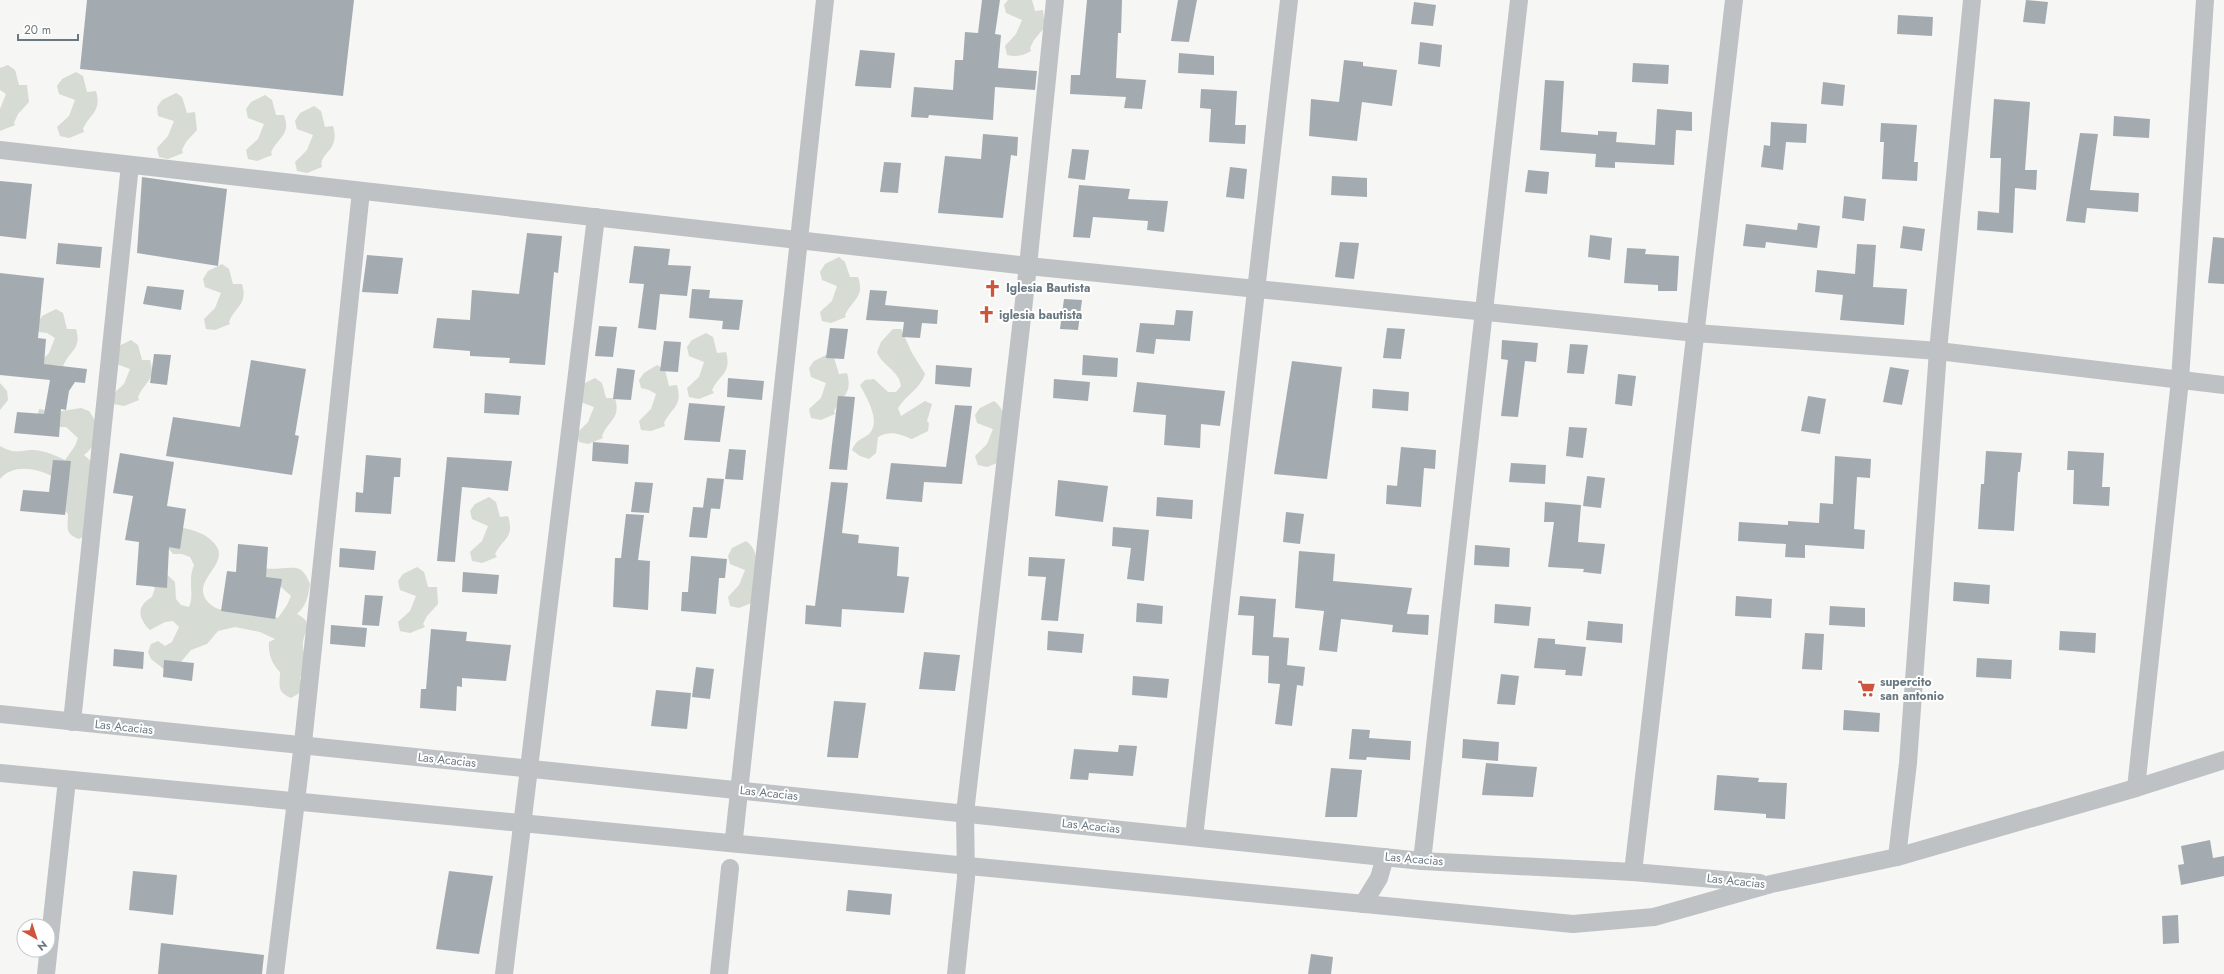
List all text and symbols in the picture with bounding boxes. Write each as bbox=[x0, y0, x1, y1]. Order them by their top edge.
scale bar bbox=[18, 16, 78, 42]
text: 20 m bbox=[24, 21, 51, 39]
church icon: Iglesia Bautista bbox=[983, 278, 1003, 298]
place label: Iglesia Bautista bbox=[1006, 279, 1090, 297]
church icon: iglesia bautista bbox=[976, 305, 996, 325]
place label: iglesia bautista bbox=[999, 306, 1082, 324]
place label: supercito san antonio bbox=[1880, 673, 1944, 705]
supermarket icon: supercito san antonio bbox=[1857, 679, 1877, 699]
street label: Las Acacias bbox=[94, 715, 154, 739]
street label: Las Acacias bbox=[417, 748, 477, 772]
street label: Las Acacias bbox=[739, 781, 799, 805]
street label: Las Acacias bbox=[1061, 814, 1121, 838]
street label: Las Acacias bbox=[1384, 847, 1444, 871]
street label: Las Acacias bbox=[1706, 869, 1766, 893]
north arrow bbox=[16, 918, 56, 958]
text: N bbox=[34, 937, 51, 955]

